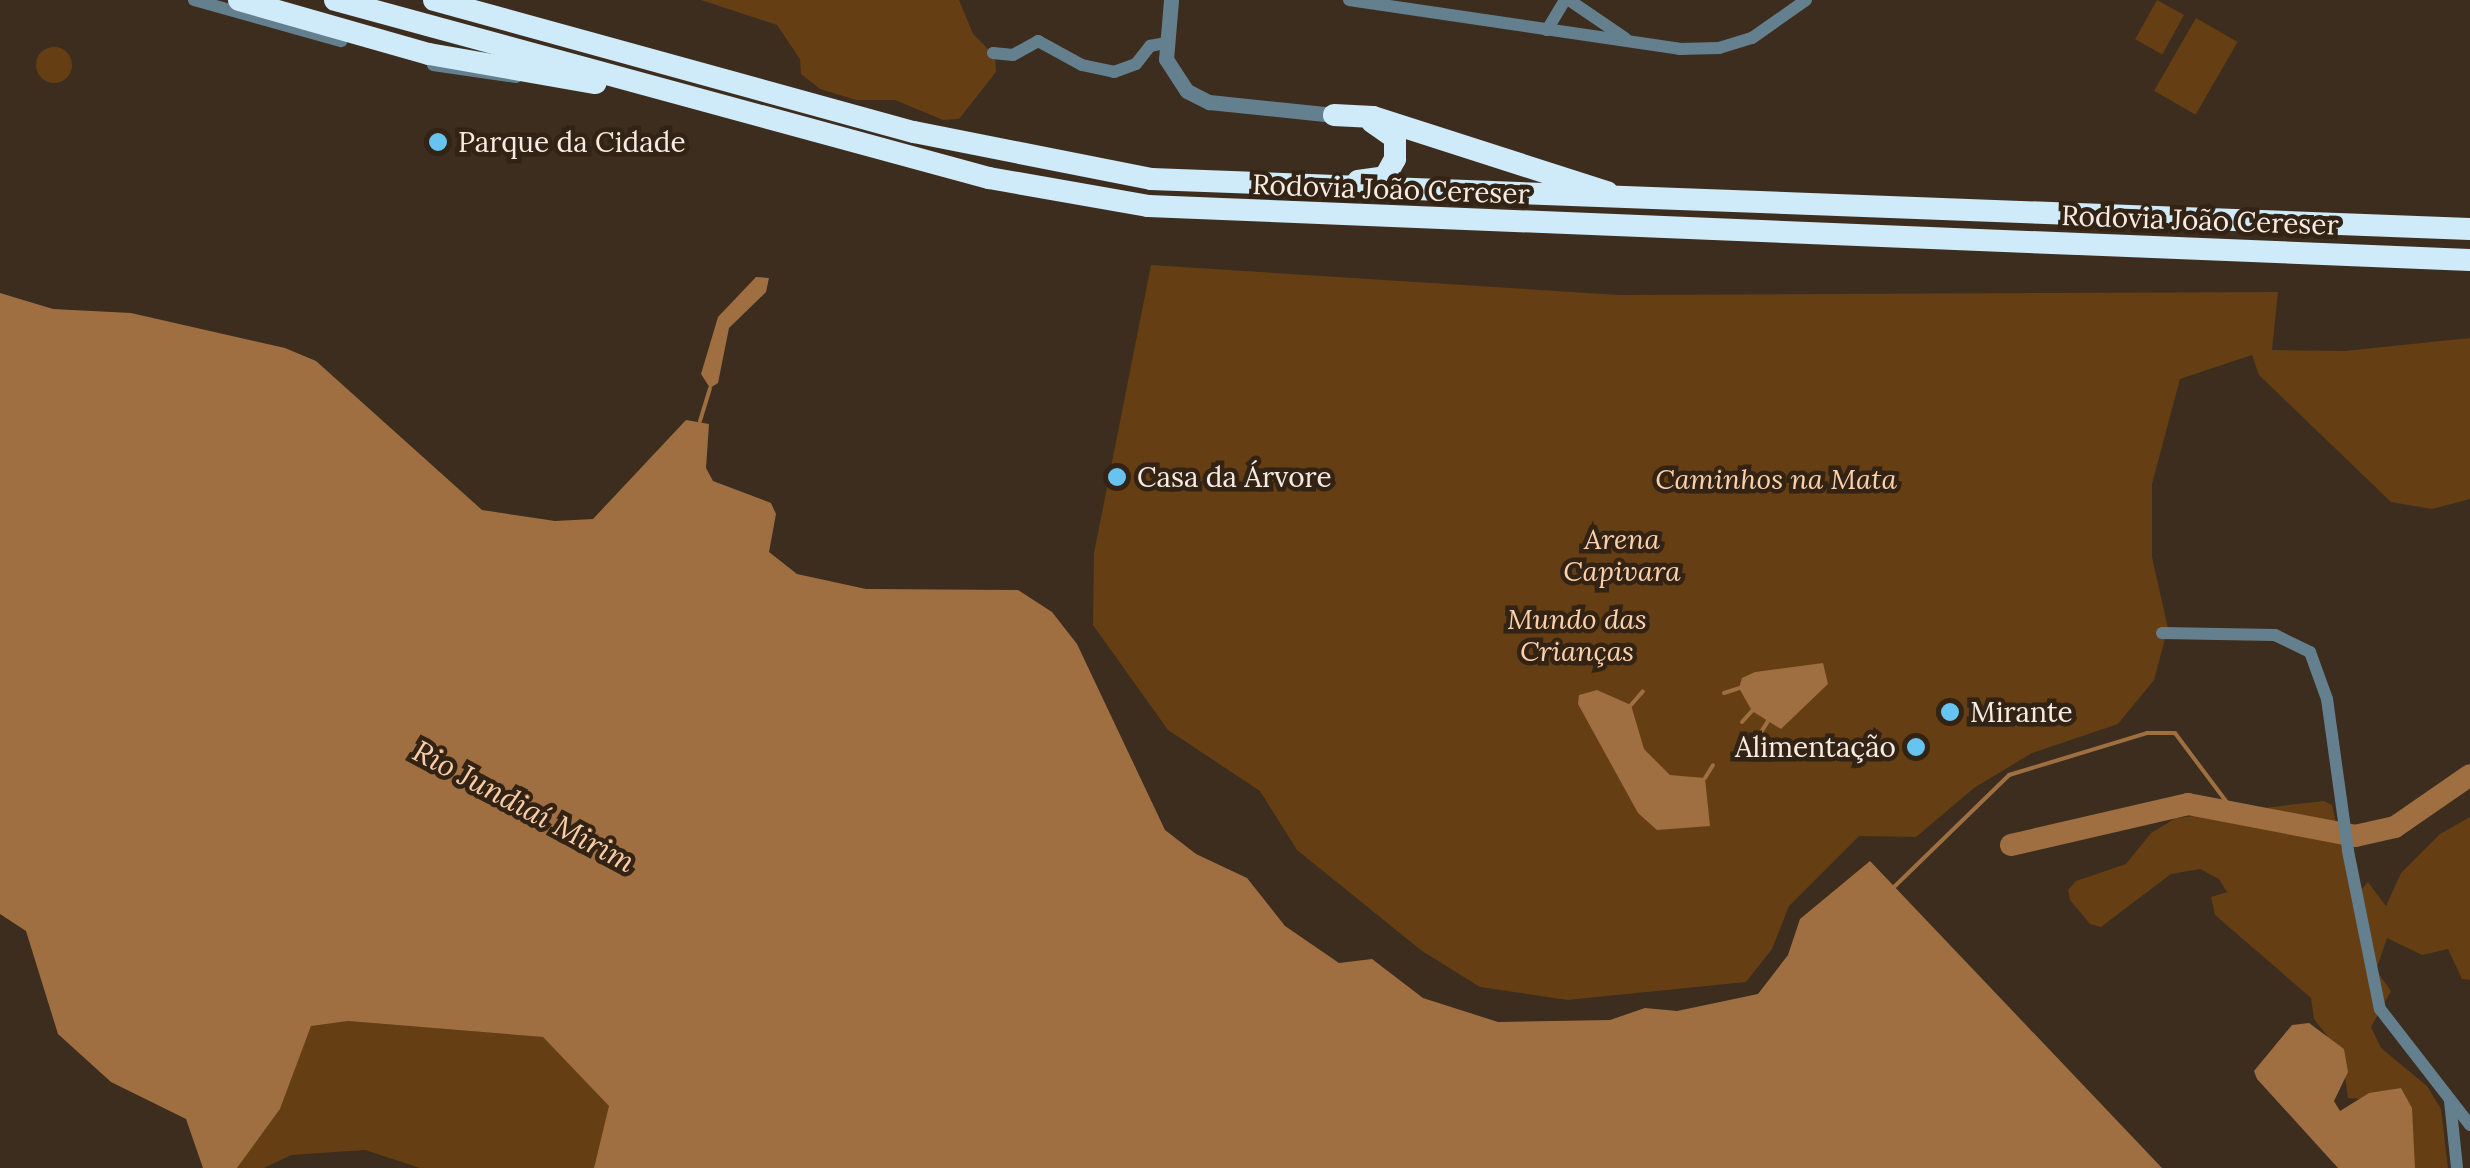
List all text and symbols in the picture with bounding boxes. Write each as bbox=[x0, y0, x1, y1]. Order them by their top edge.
place label: Parque da Cidade bbox=[458, 125, 686, 159]
marker: Parque da Cidade bbox=[427, 131, 449, 153]
street label: Rodovia João Cereser bbox=[1252, 167, 1530, 211]
street label: Rodovia João Cereser bbox=[2061, 198, 2339, 242]
place label: Casa da Árvore bbox=[1137, 460, 1332, 494]
park label: Caminhos na Mata bbox=[1655, 462, 1897, 496]
marker: Casa da Árvore bbox=[1106, 466, 1128, 488]
park label: Arena Capivara bbox=[1563, 522, 1681, 588]
park label: Mundo das Crianças bbox=[1507, 602, 1647, 668]
place label: Mirante bbox=[1970, 695, 2073, 729]
marker: Mirante bbox=[1939, 701, 1961, 723]
place label: Alimentação bbox=[1735, 730, 1896, 764]
water label: Rio Jundiaí Mirim bbox=[407, 732, 641, 880]
marker: Alimentação bbox=[1905, 736, 1927, 758]

